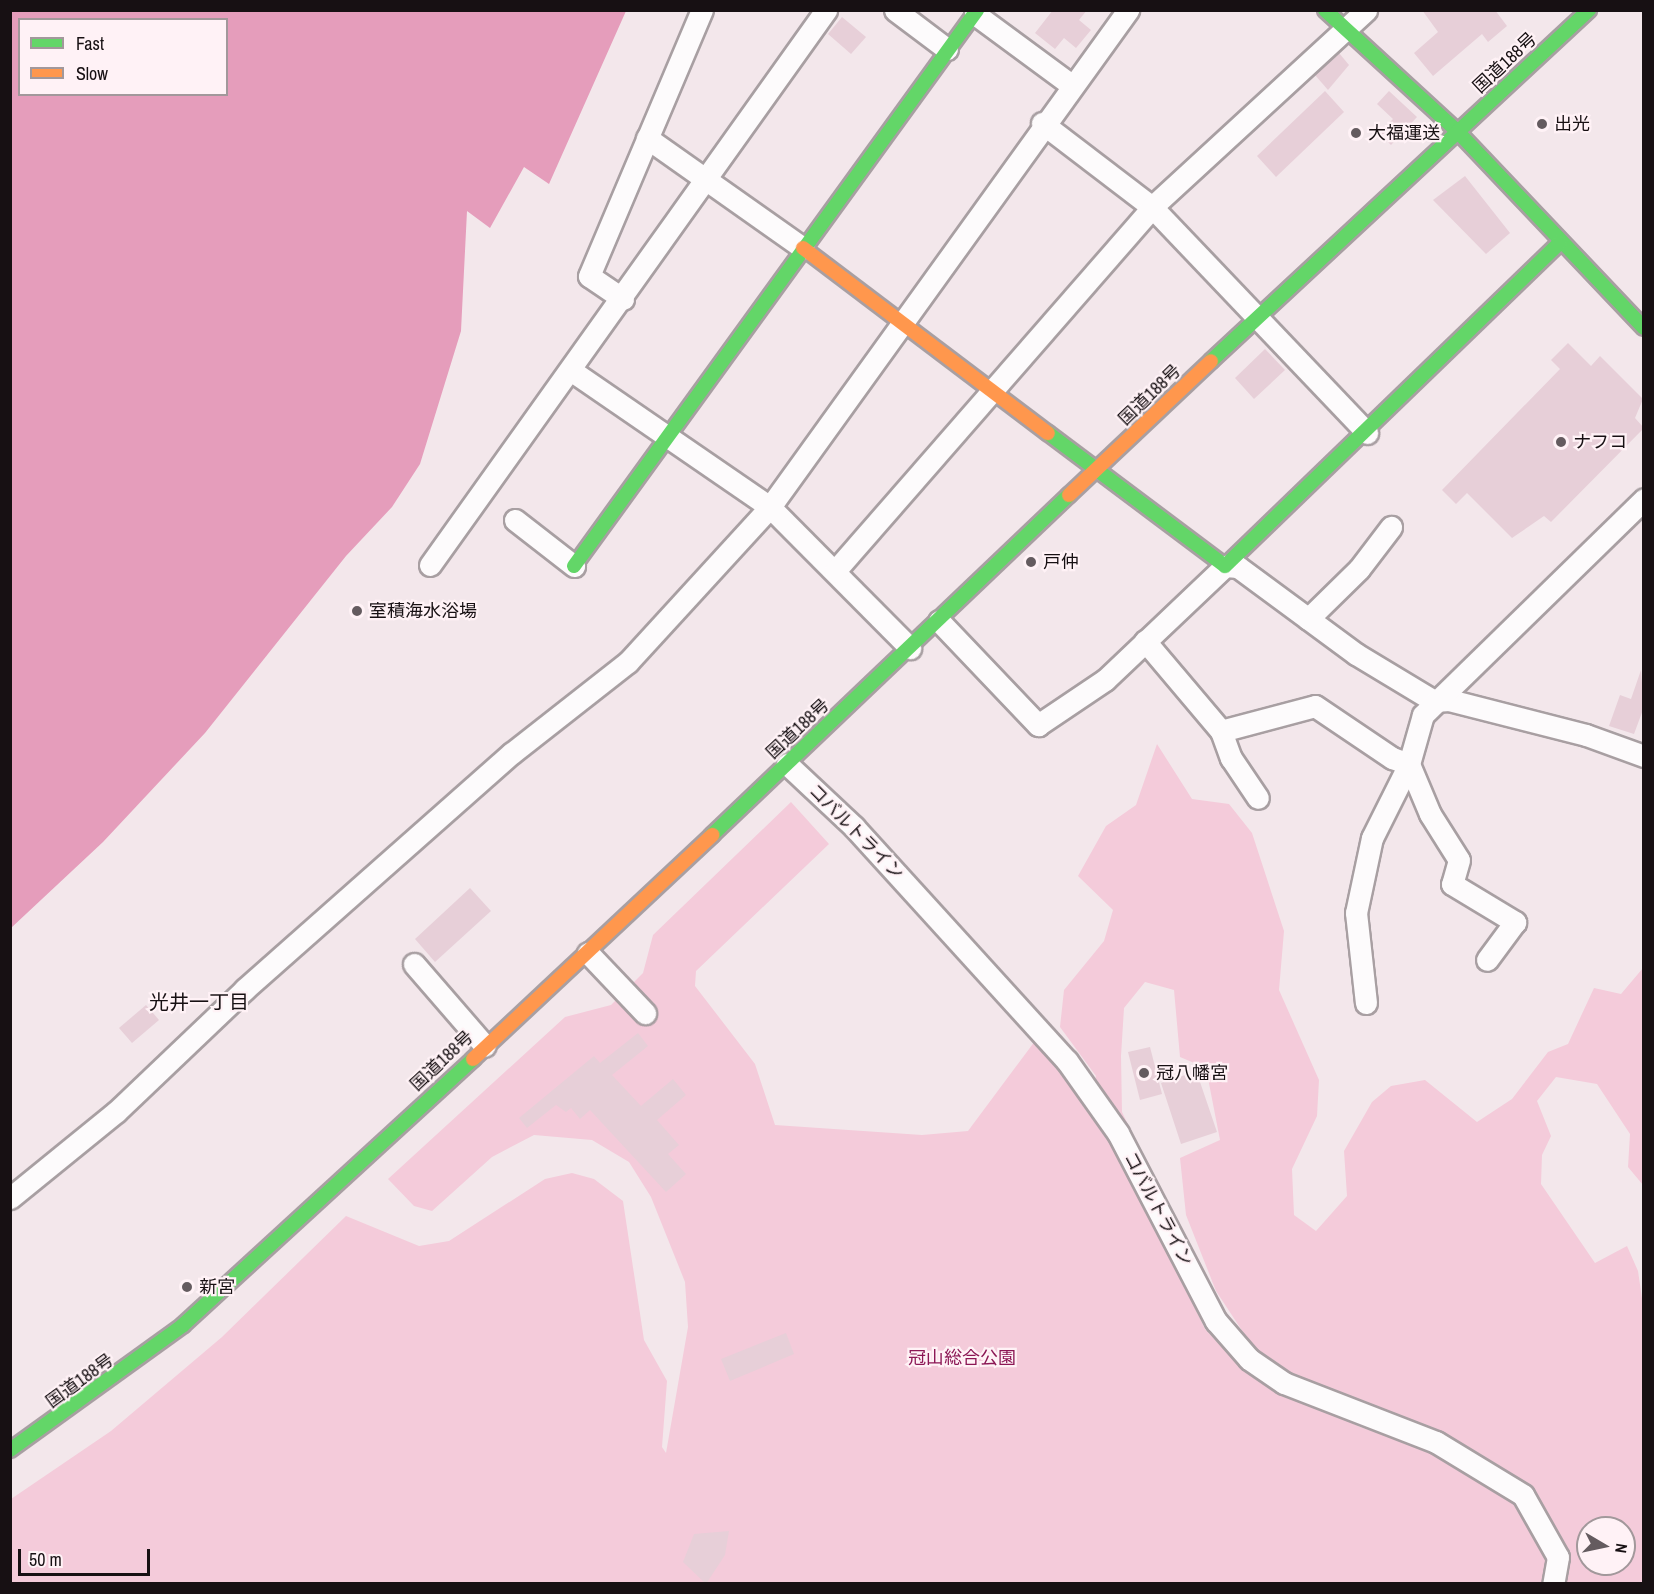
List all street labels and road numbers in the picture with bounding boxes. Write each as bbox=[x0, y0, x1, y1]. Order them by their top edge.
street label: 国道188号 bbox=[1469, 28, 1541, 98]
street label: 国道188号 bbox=[1114, 360, 1186, 430]
street label: 国道188号 bbox=[762, 694, 834, 764]
street label: コバルトライン bbox=[804, 780, 908, 884]
street label: 国道188号 bbox=[406, 1026, 478, 1096]
street label: コバルトライン bbox=[1119, 1148, 1197, 1270]
street label: 国道188号 bbox=[42, 1349, 118, 1413]

